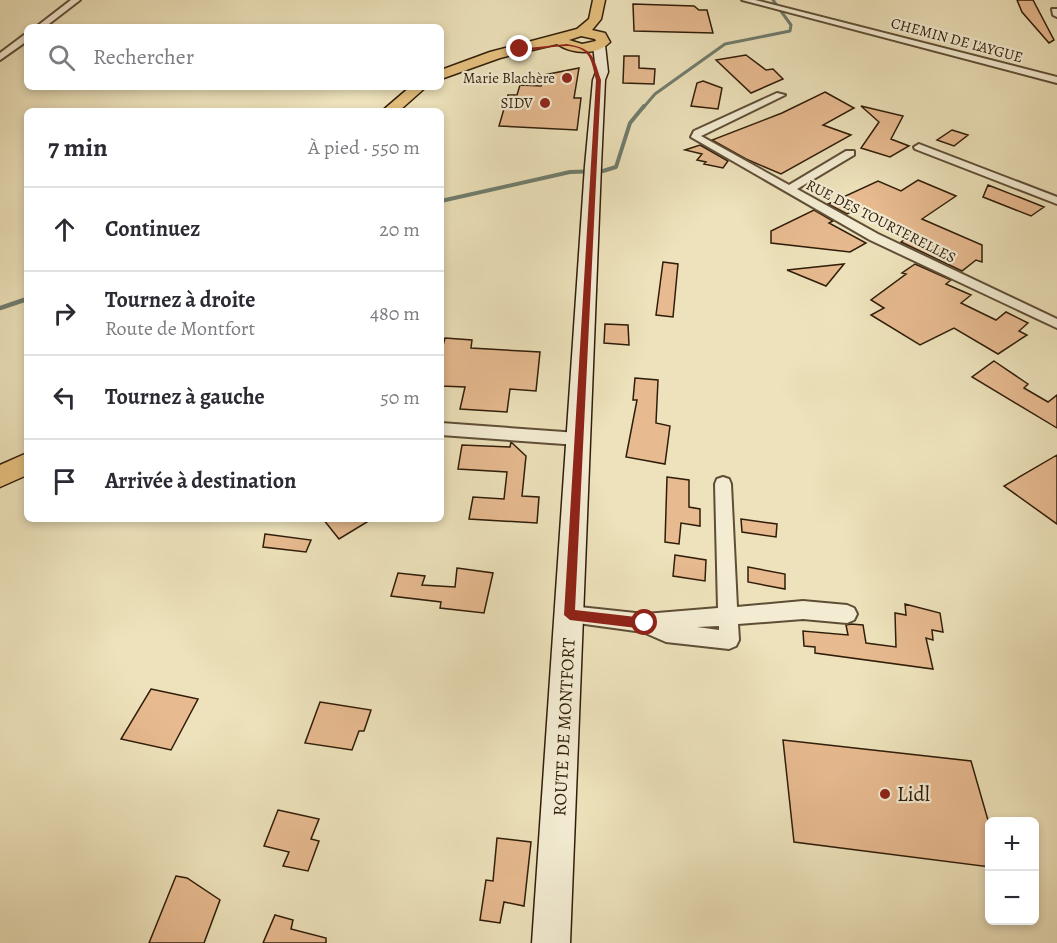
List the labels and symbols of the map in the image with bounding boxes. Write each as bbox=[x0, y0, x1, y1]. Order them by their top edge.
street label: CHEMIN DE L'AYGUE bbox=[889, 13, 1025, 67]
route end bbox=[506, 35, 532, 61]
place label: Marie Blachère bbox=[463, 68, 555, 88]
marker: Marie Blachère bbox=[560, 71, 574, 85]
place label: SIDV bbox=[500, 93, 534, 113]
marker: SIDV bbox=[538, 96, 552, 110]
street label: RUE DES TOURTERELLES bbox=[803, 175, 959, 267]
route start bbox=[631, 609, 657, 635]
street label: ROUTE DE MONTFORT bbox=[547, 637, 581, 817]
place label: Lidl bbox=[897, 780, 930, 808]
marker: Lidl bbox=[878, 787, 892, 801]

